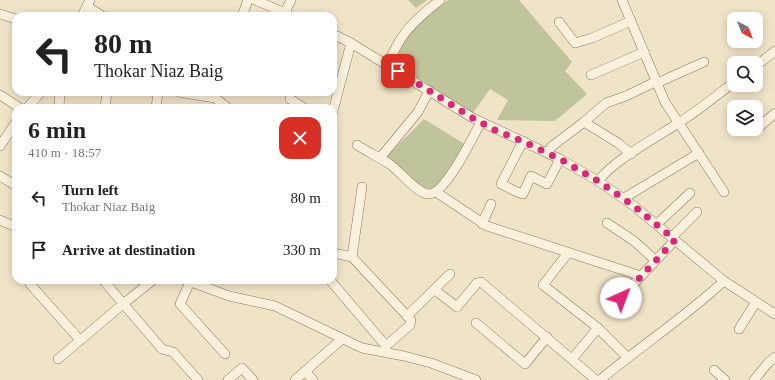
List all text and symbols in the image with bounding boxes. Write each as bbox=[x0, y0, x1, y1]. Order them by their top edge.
north arrow bbox=[727, 12, 763, 48]
map controls bbox=[727, 12, 763, 136]
icon: left bbox=[28, 28, 80, 80]
text: 80 m bbox=[94, 28, 152, 59]
pin bbox=[381, 54, 415, 88]
button: search bbox=[727, 56, 763, 92]
icon: arrive bbox=[387, 60, 409, 82]
text: Thokar Niaz Baig bbox=[94, 61, 223, 81]
button: layers bbox=[727, 100, 763, 136]
text: 6 min bbox=[28, 117, 86, 143]
button: close bbox=[279, 117, 321, 159]
text: 410 m · 18:57 bbox=[28, 145, 101, 160]
text: Turn left bbox=[62, 182, 119, 198]
icon: left bbox=[28, 187, 50, 209]
text: 80 m bbox=[291, 190, 321, 206]
text: Thokar Niaz Baig bbox=[62, 199, 155, 214]
icon: arrive bbox=[28, 239, 50, 261]
text: Arrive at destination bbox=[62, 242, 195, 258]
text: 330 m bbox=[283, 242, 321, 258]
position arrow bbox=[600, 277, 642, 319]

